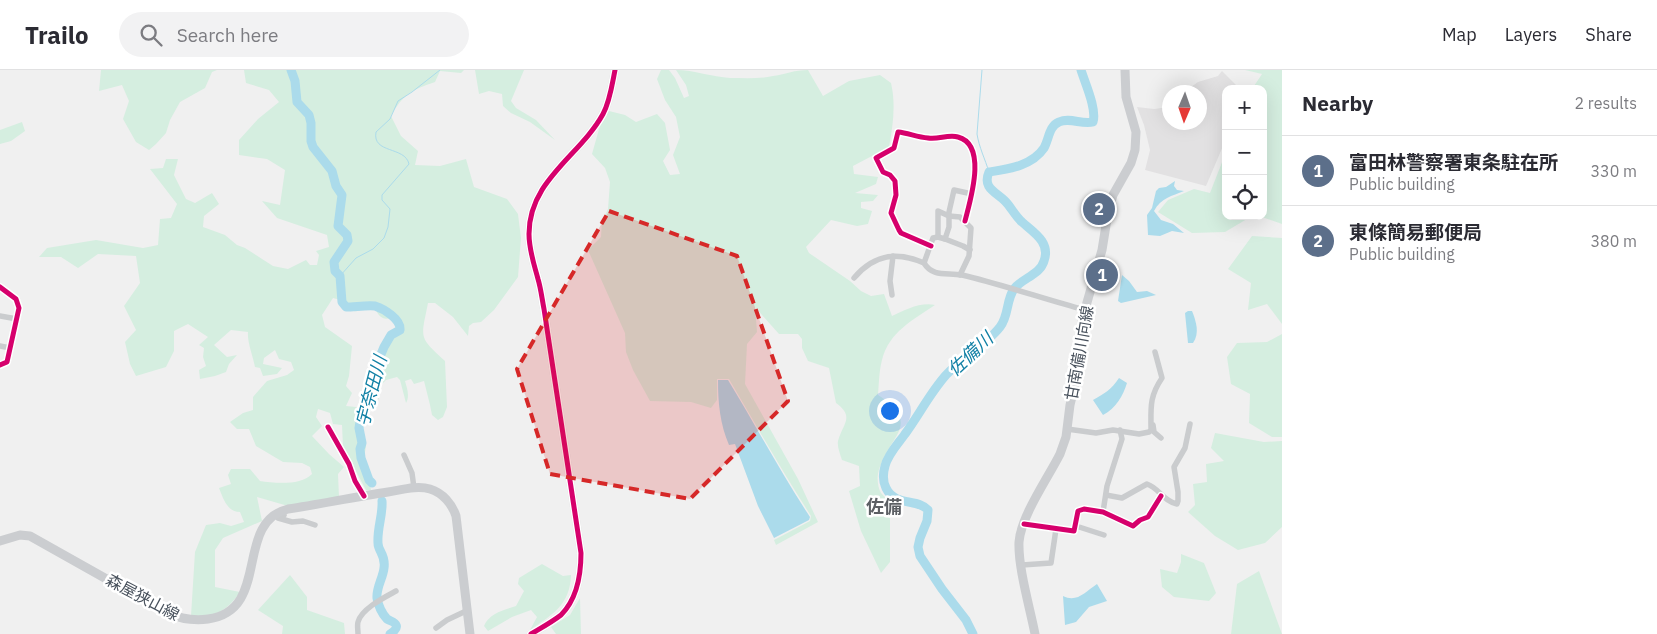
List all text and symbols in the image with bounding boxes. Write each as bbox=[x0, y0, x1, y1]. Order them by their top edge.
search box bbox=[119, 12, 469, 57]
text: Trailo bbox=[25, 19, 89, 51]
icon: search bbox=[137, 21, 165, 49]
text: Search here bbox=[177, 23, 278, 47]
text: Map bbox=[1442, 23, 1477, 46]
text: Layers bbox=[1505, 23, 1557, 46]
text: Share bbox=[1585, 23, 1632, 46]
north arrow bbox=[1162, 85, 1207, 130]
map controls bbox=[1222, 85, 1267, 220]
button: + bbox=[1222, 85, 1267, 130]
text: Nearby bbox=[1302, 89, 1373, 117]
text: 2 results bbox=[1574, 93, 1637, 113]
button: − bbox=[1222, 130, 1267, 175]
text: 富田林警察署東条駐在所 bbox=[1349, 150, 1558, 174]
text: 1 bbox=[1313, 161, 1323, 181]
text: 330 m bbox=[1590, 161, 1637, 181]
text: Public building bbox=[1349, 174, 1455, 194]
button: locate bbox=[1222, 175, 1267, 220]
pin: 2 bbox=[1083, 190, 1115, 228]
text: 東條簡易郵便局 bbox=[1349, 220, 1482, 244]
text: 2 bbox=[1313, 231, 1323, 251]
text: 380 m bbox=[1590, 231, 1637, 251]
text: Public building bbox=[1349, 244, 1455, 264]
pin: 1 bbox=[1086, 256, 1118, 294]
street label: 甘南備川向線 bbox=[1061, 304, 1097, 402]
water label: 佐備川 bbox=[942, 326, 999, 381]
water label: 宇奈田川 bbox=[351, 351, 392, 429]
your location bbox=[877, 398, 903, 424]
district label: 佐備 bbox=[866, 495, 902, 518]
street label: 森屋狭山線 bbox=[103, 569, 183, 625]

